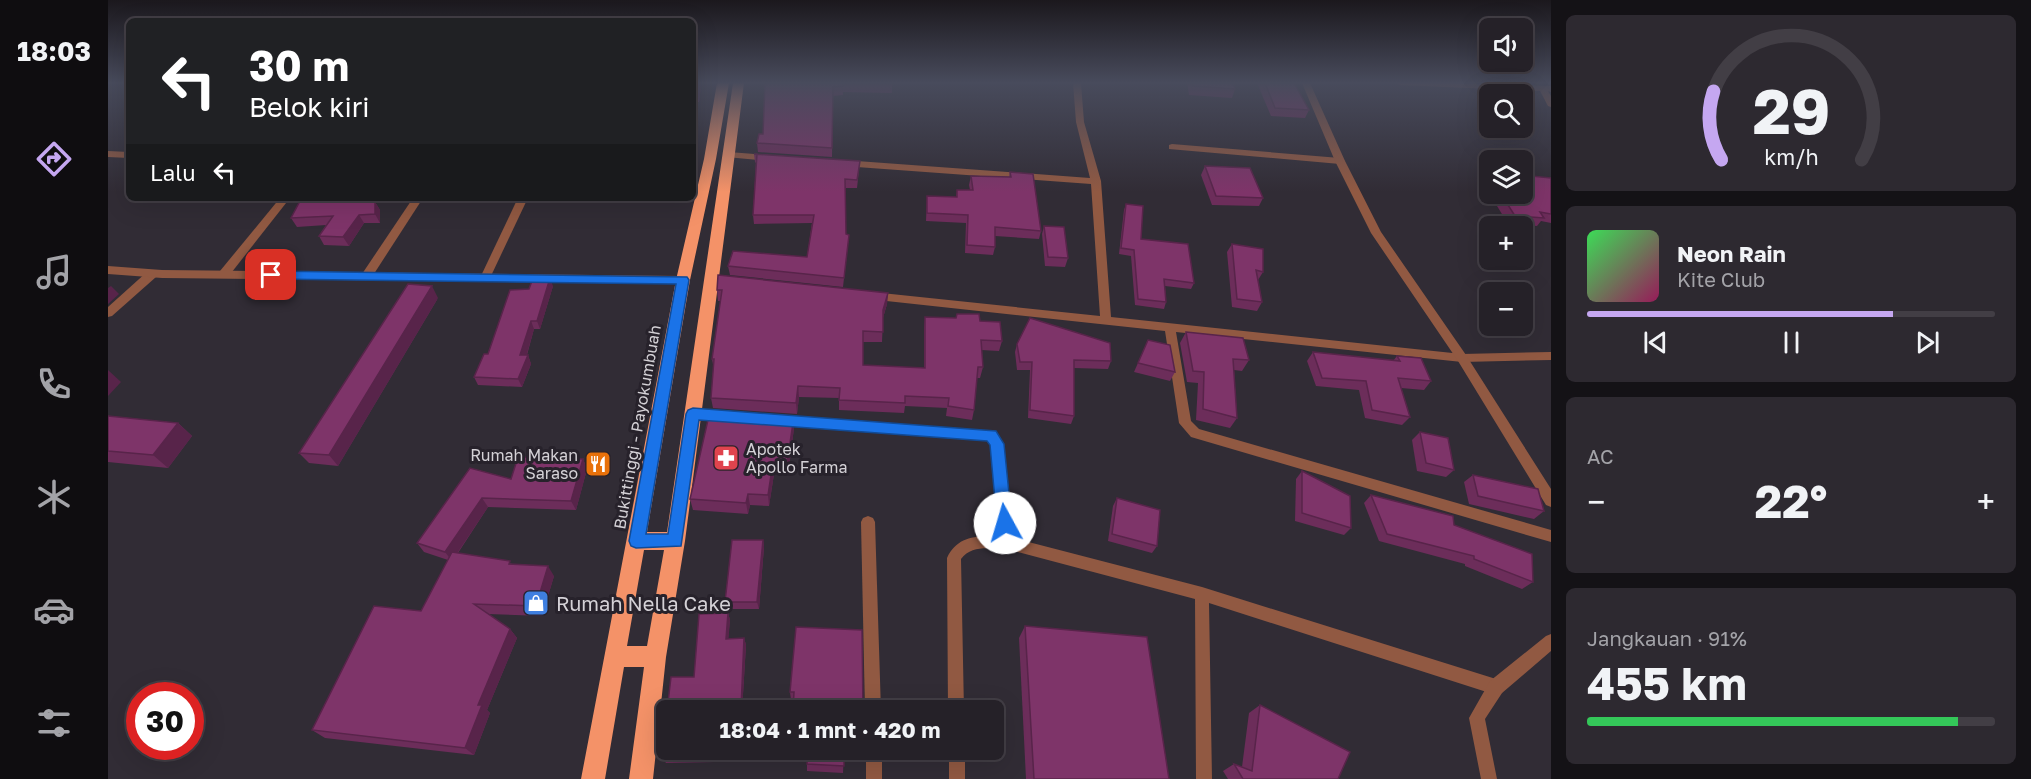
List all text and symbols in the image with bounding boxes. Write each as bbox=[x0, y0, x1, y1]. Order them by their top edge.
map controls bbox=[1479, 18, 1533, 336]
button: sound bbox=[1479, 18, 1533, 72]
text: 18:03 bbox=[17, 35, 91, 67]
text: 30 m bbox=[249, 40, 349, 90]
icon: left bbox=[150, 42, 228, 120]
text: 29 bbox=[1752, 73, 1830, 148]
button: search bbox=[1479, 84, 1533, 138]
text: Belok kiri bbox=[249, 91, 370, 123]
icon: directions bbox=[33, 138, 75, 180]
text: km/h bbox=[1764, 144, 1818, 170]
button: layers bbox=[1479, 150, 1533, 204]
icon: left bbox=[208, 156, 241, 189]
text: Lalu bbox=[150, 159, 196, 186]
button: + bbox=[1479, 216, 1533, 270]
text: Neon Rain bbox=[1677, 240, 1786, 267]
pin bbox=[245, 249, 296, 300]
icon: music bbox=[33, 251, 75, 293]
icon: arrive bbox=[254, 258, 287, 291]
text: Kite Club bbox=[1677, 267, 1765, 291]
button: − bbox=[1479, 282, 1533, 336]
street label: Bukittinggi - Payokumbuah bbox=[609, 323, 665, 531]
icon: previous bbox=[1639, 326, 1672, 359]
icon: pause bbox=[1775, 326, 1808, 359]
icon: next bbox=[1911, 326, 1944, 359]
icon: phone bbox=[33, 363, 75, 405]
place label: Apotek Apollo Farma bbox=[746, 439, 848, 477]
pharmacy icon: Apotek Apollo Farma bbox=[711, 443, 741, 473]
text: AC bbox=[1587, 444, 1614, 468]
place label: Rumah Makan Saraso bbox=[470, 445, 578, 483]
restaurant icon: Rumah Makan Saraso bbox=[583, 449, 613, 479]
text: 22° bbox=[1755, 474, 1827, 528]
icon: climate bbox=[33, 476, 75, 518]
text: − bbox=[1587, 482, 1605, 521]
text: + bbox=[1977, 482, 1995, 521]
position arrow bbox=[973, 491, 1037, 555]
shop icon: Rumah Nella Cake bbox=[521, 588, 551, 618]
icon: car bbox=[33, 589, 75, 631]
place label: Rumah Nella Cake bbox=[556, 591, 731, 615]
text: Jangkauan · 91% bbox=[1587, 626, 1747, 650]
text: 455 km bbox=[1587, 656, 1747, 710]
speed limit sign: 30 bbox=[126, 682, 204, 760]
icon: filters bbox=[33, 702, 75, 744]
text: 18:04 · 1 mnt · 420 m bbox=[720, 716, 941, 743]

